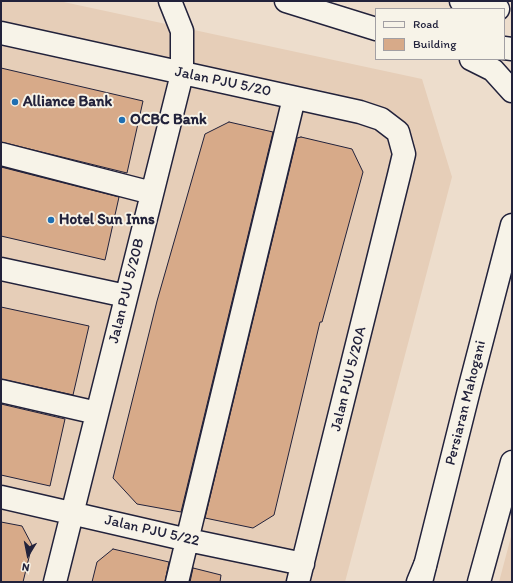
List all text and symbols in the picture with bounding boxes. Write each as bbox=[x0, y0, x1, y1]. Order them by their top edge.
legend bbox=[375, 8, 505, 60]
text: Road bbox=[413, 17, 439, 31]
text: Building bbox=[413, 37, 456, 51]
street label: Jalan PJU 5/20 bbox=[173, 63, 273, 101]
place label: Alliance Bank bbox=[23, 93, 112, 111]
marker: Alliance Bank bbox=[10, 97, 20, 107]
place label: OCBC Bank bbox=[130, 111, 207, 129]
marker: OCBC Bank bbox=[117, 115, 127, 125]
place label: Hotel Sun Inns bbox=[59, 211, 155, 229]
marker: Hotel Sun Inns bbox=[46, 215, 56, 225]
street label: Jalan PJU 5/20B bbox=[105, 237, 149, 345]
street label: Jalan PJU 5/20A bbox=[327, 325, 371, 433]
street label: Persiaran Mahogani bbox=[442, 339, 490, 467]
street label: Jalan PJU 5/22 bbox=[103, 511, 201, 551]
north arrow bbox=[8, 535, 48, 575]
text: N bbox=[21, 560, 31, 574]

